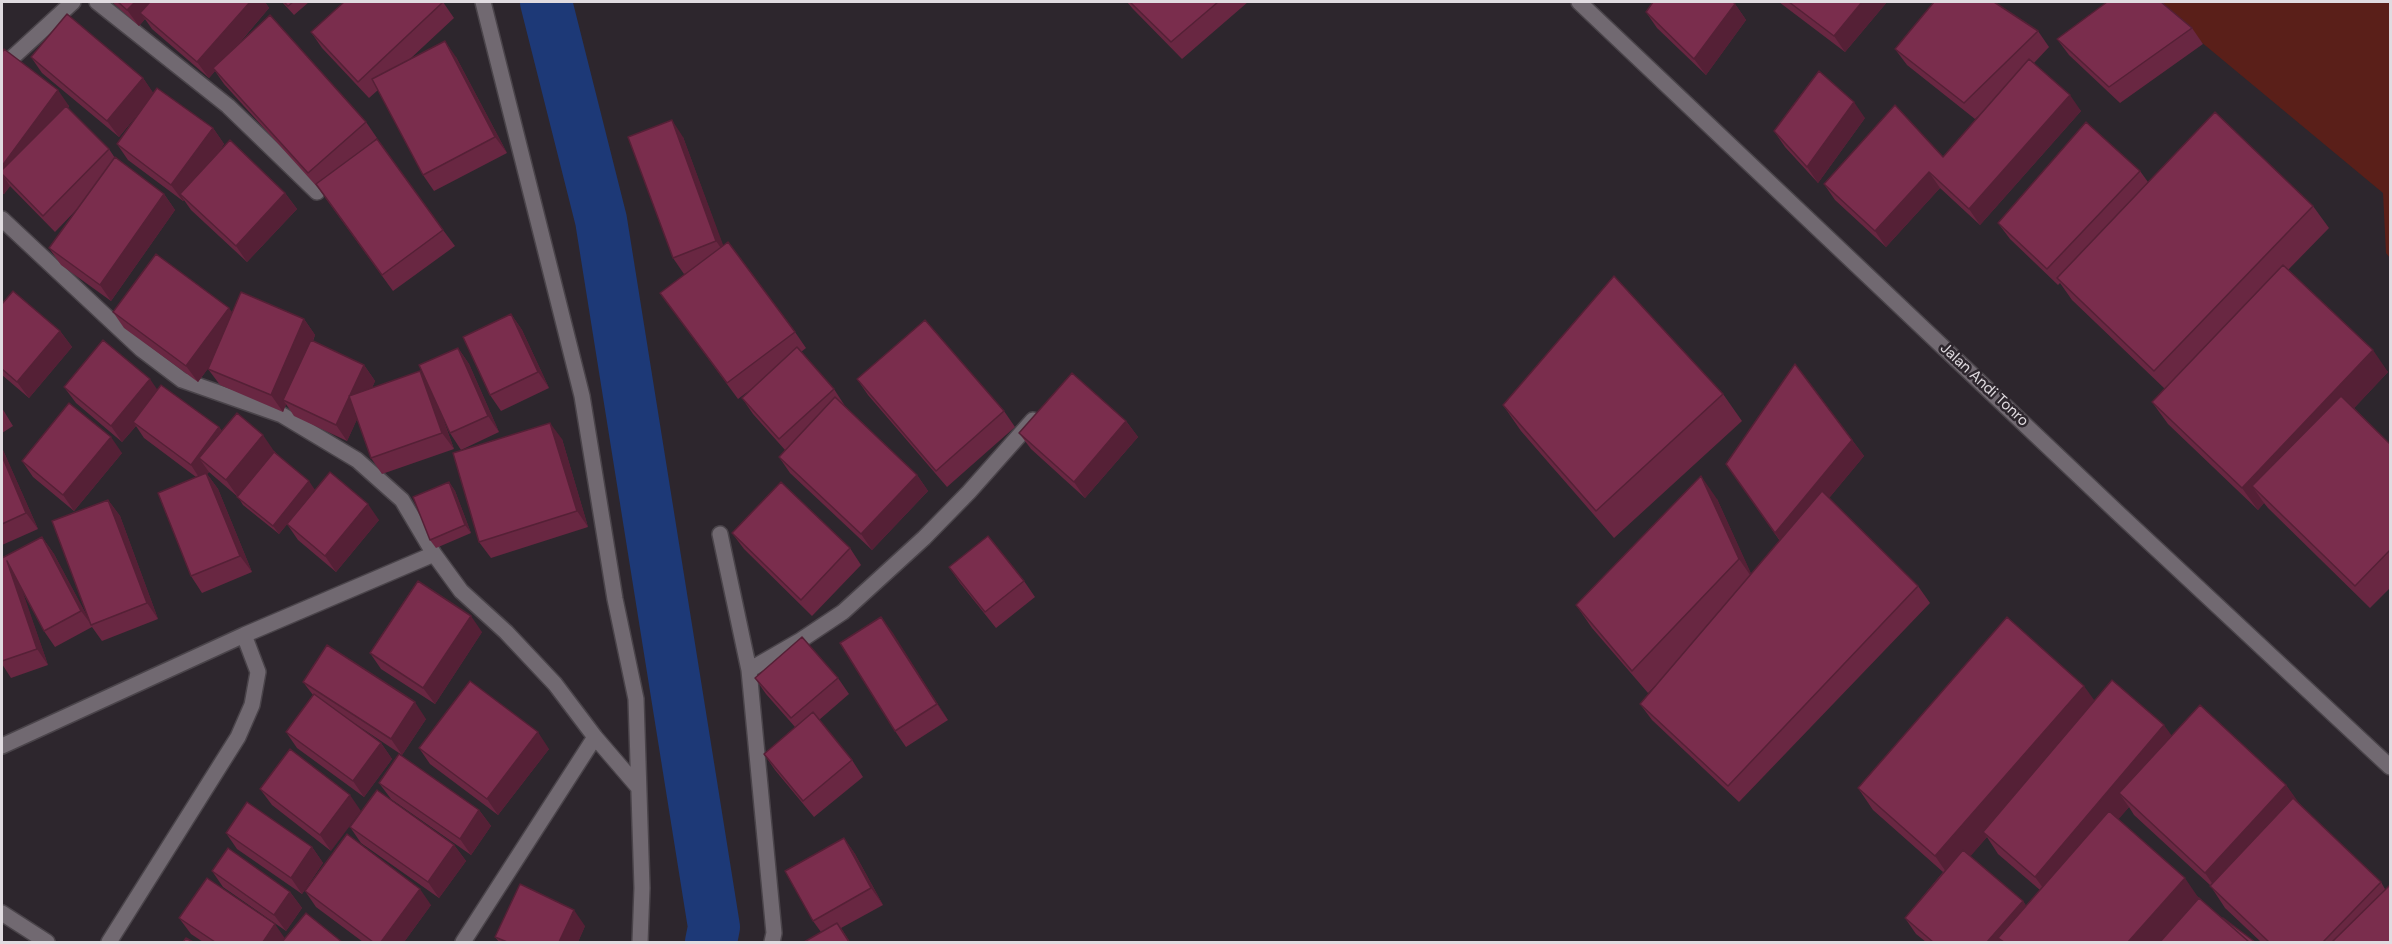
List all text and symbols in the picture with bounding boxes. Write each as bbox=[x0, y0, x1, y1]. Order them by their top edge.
street label: Jalan Andi Tonro bbox=[1936, 340, 2032, 430]

